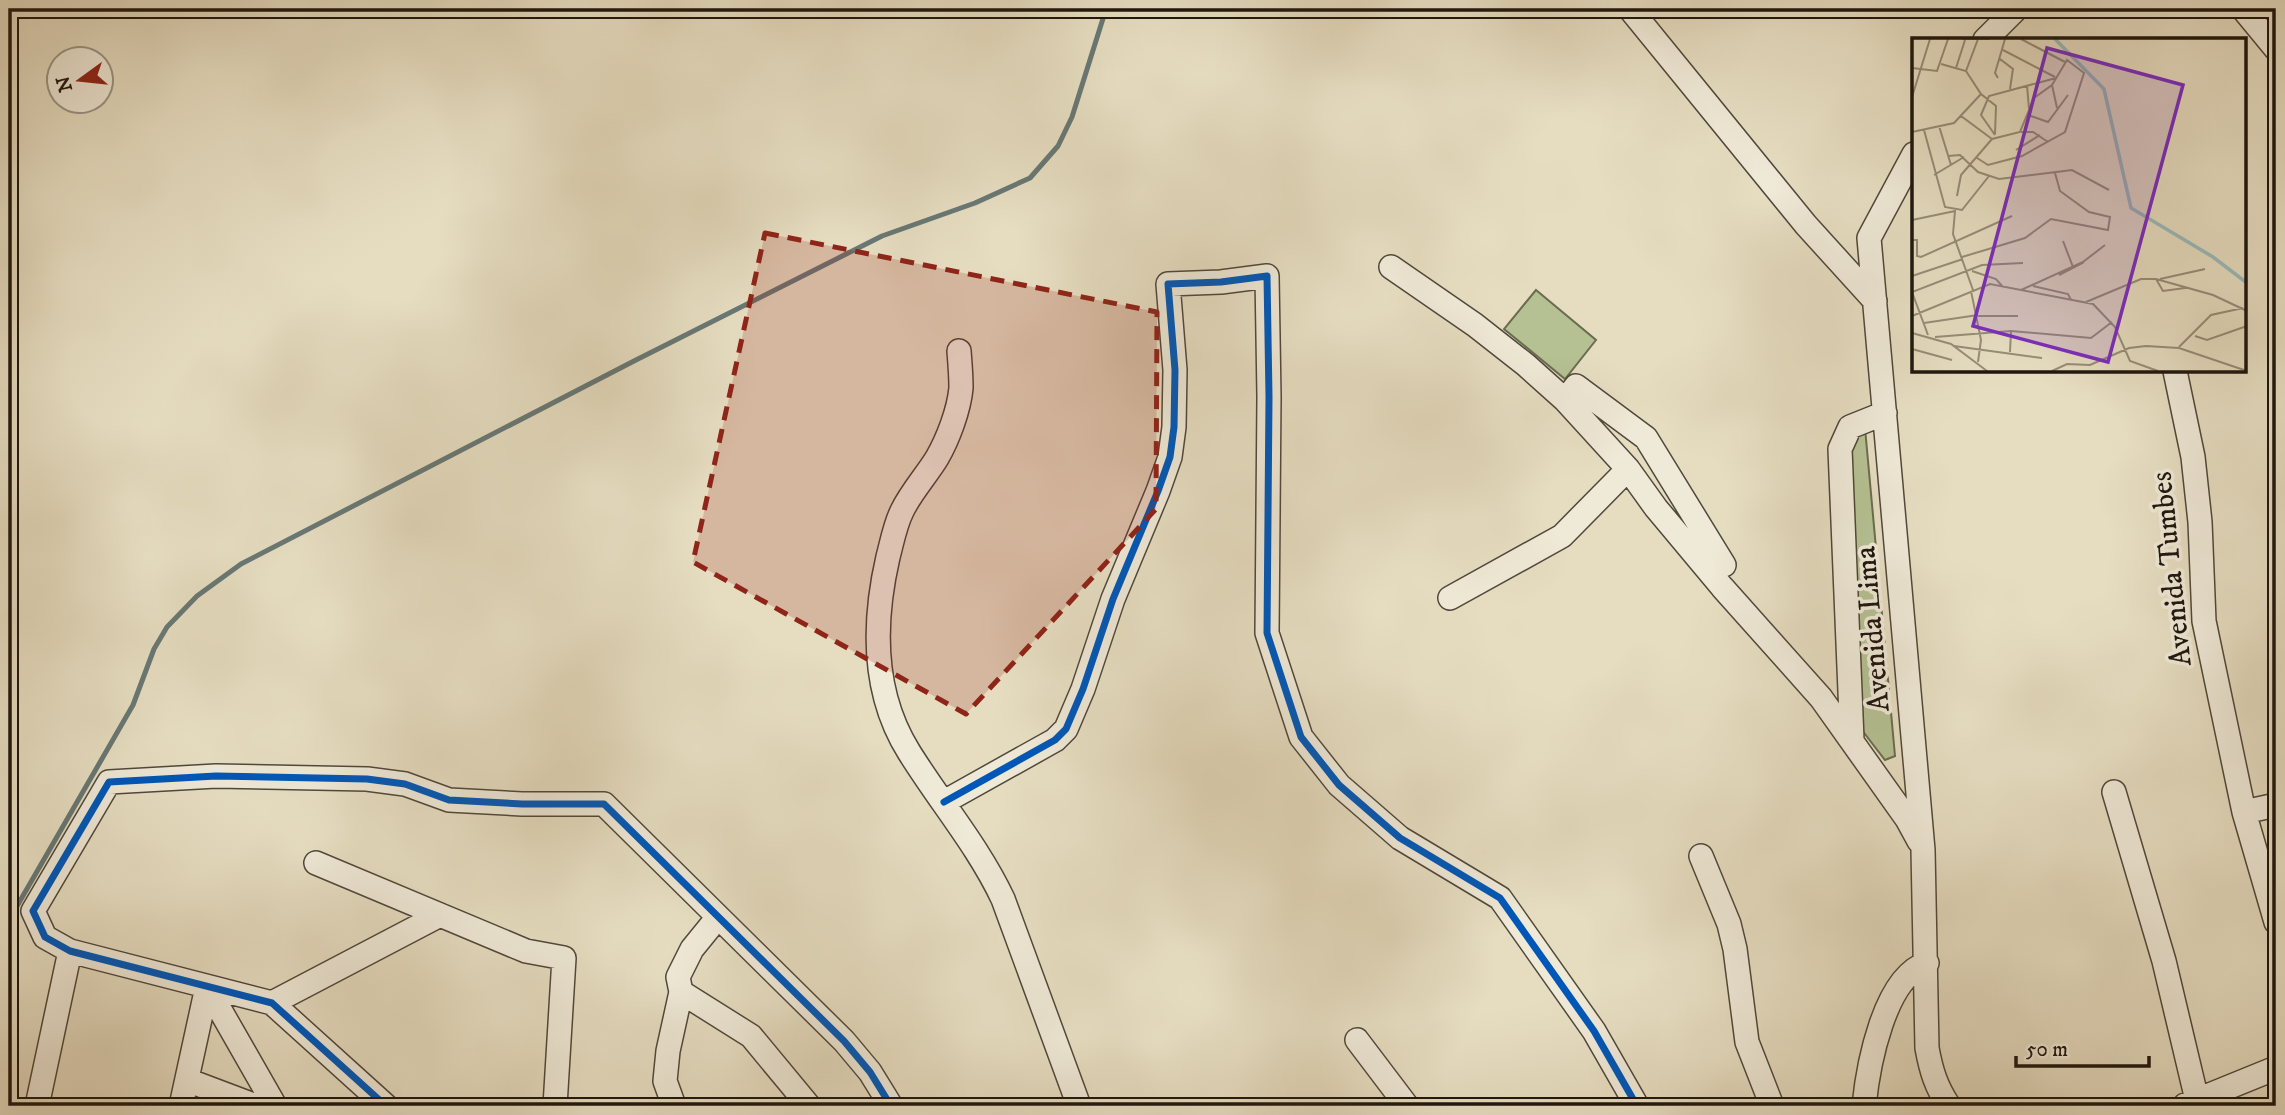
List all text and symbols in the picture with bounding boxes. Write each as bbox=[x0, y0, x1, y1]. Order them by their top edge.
inset map bbox=[1912, 38, 2246, 373]
north arrow bbox=[46, 46, 116, 116]
text: N bbox=[52, 73, 78, 95]
street label: Avenida Tumbes bbox=[2143, 470, 2201, 668]
street label: Avenida Lima bbox=[1847, 544, 1899, 713]
scale bar bbox=[2016, 1024, 2148, 1068]
text: 50 m bbox=[2026, 1037, 2068, 1063]

